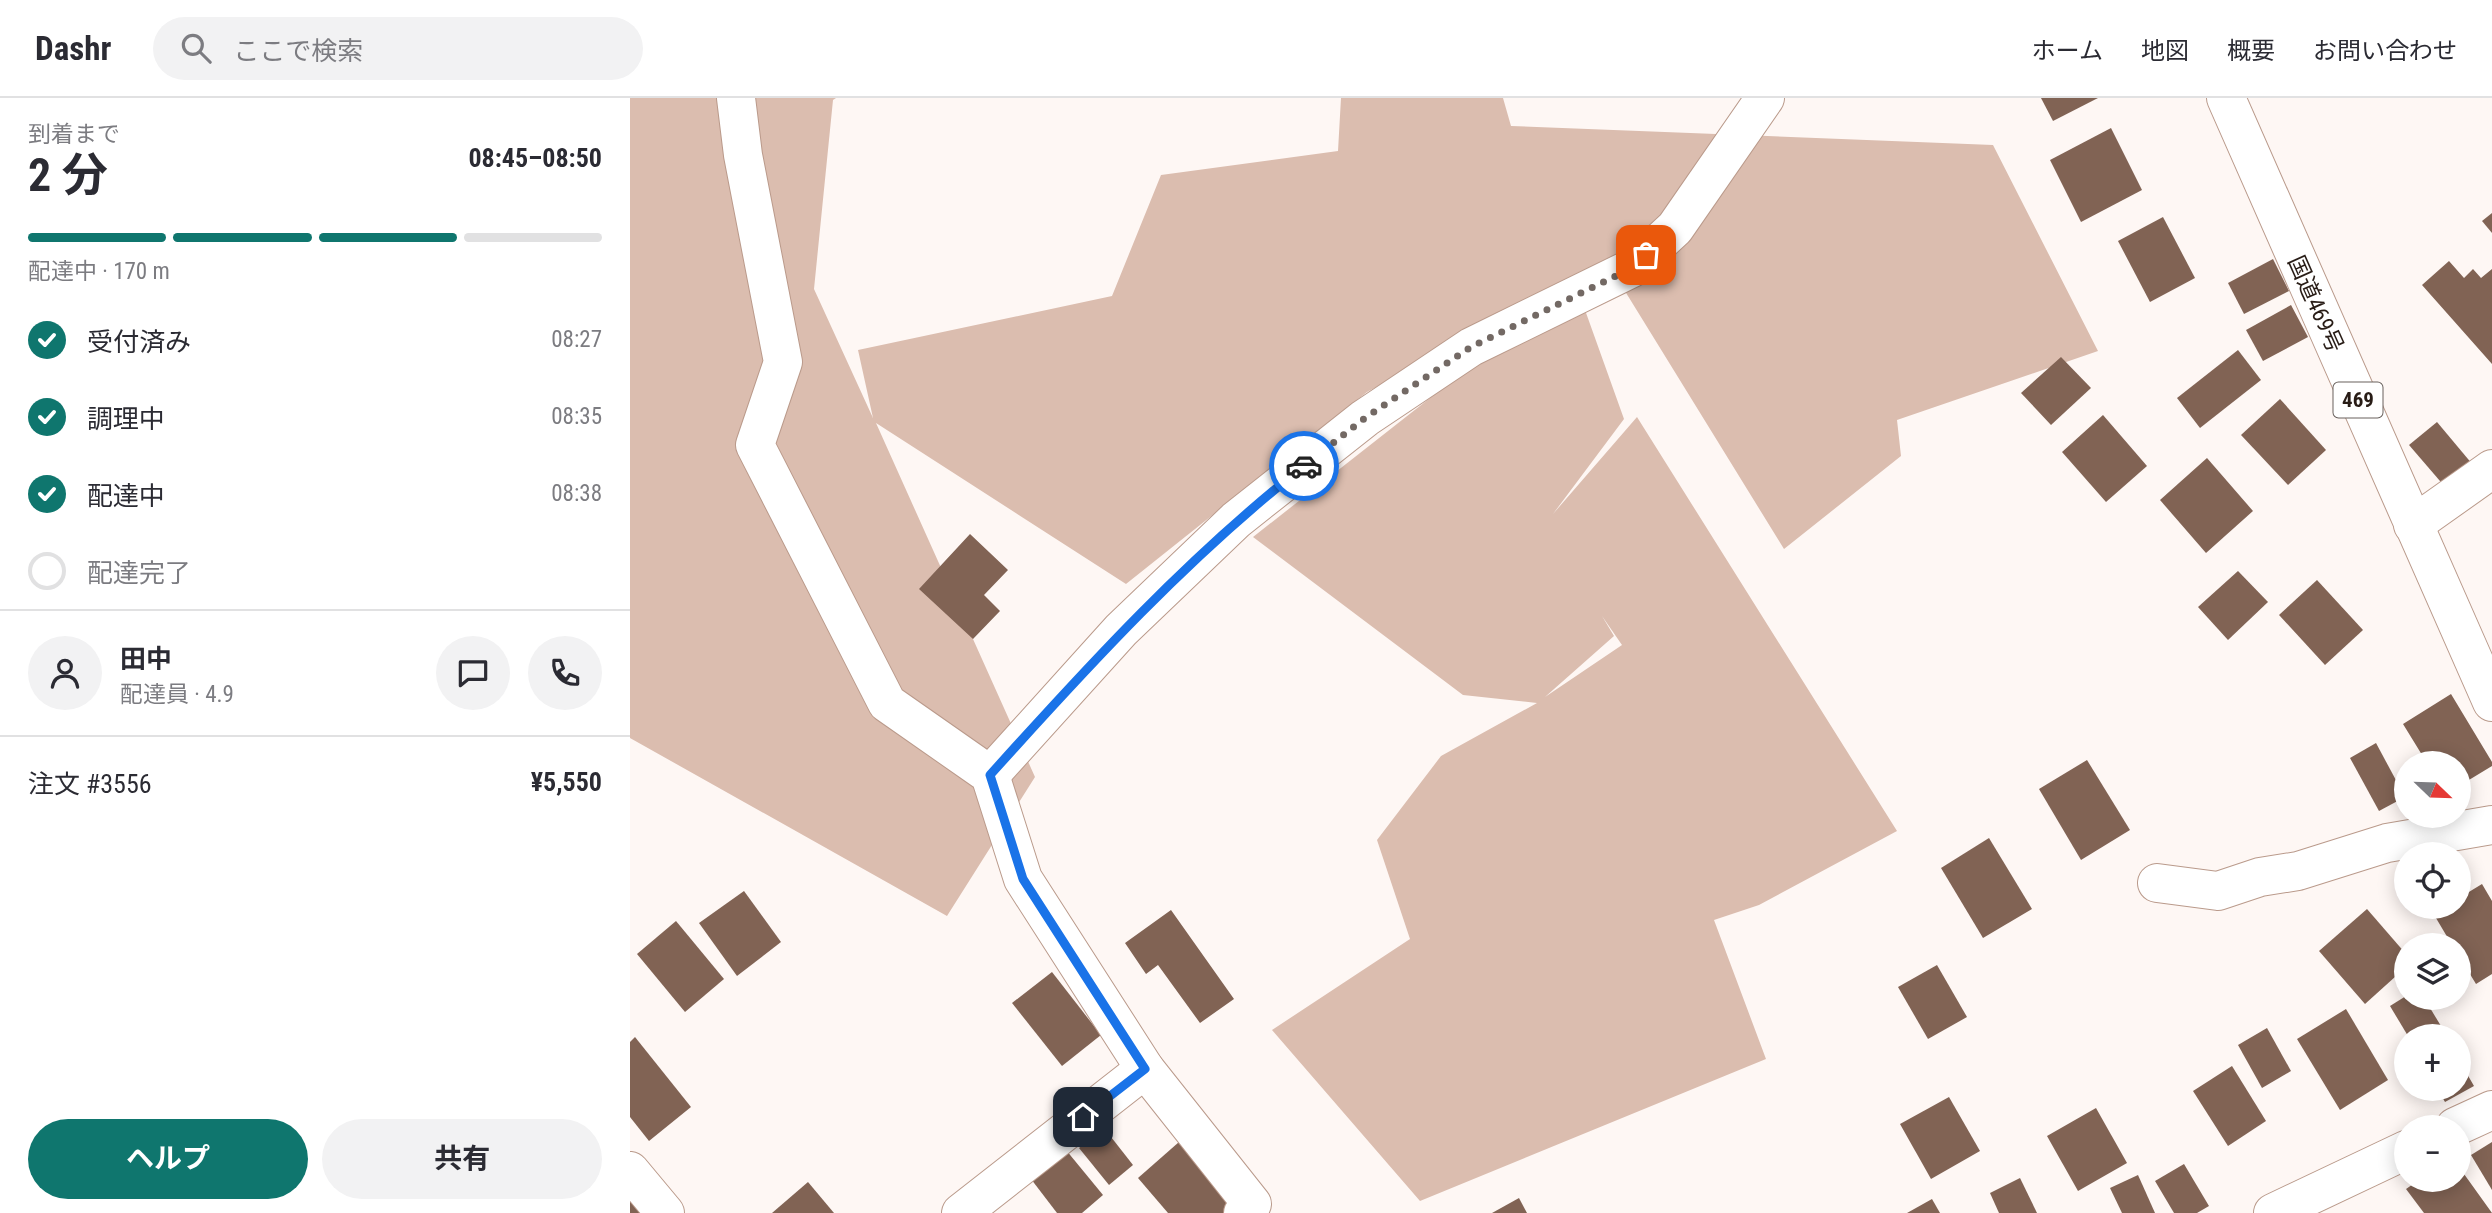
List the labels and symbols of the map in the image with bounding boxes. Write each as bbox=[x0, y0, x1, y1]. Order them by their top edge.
pin bbox=[1616, 225, 1676, 285]
street label: 国道469号 bbox=[2282, 252, 2349, 357]
road number: 469 bbox=[2334, 382, 2382, 418]
courier bbox=[1269, 431, 1339, 501]
north arrow bbox=[2394, 751, 2471, 828]
pin bbox=[1053, 1087, 1113, 1147]

